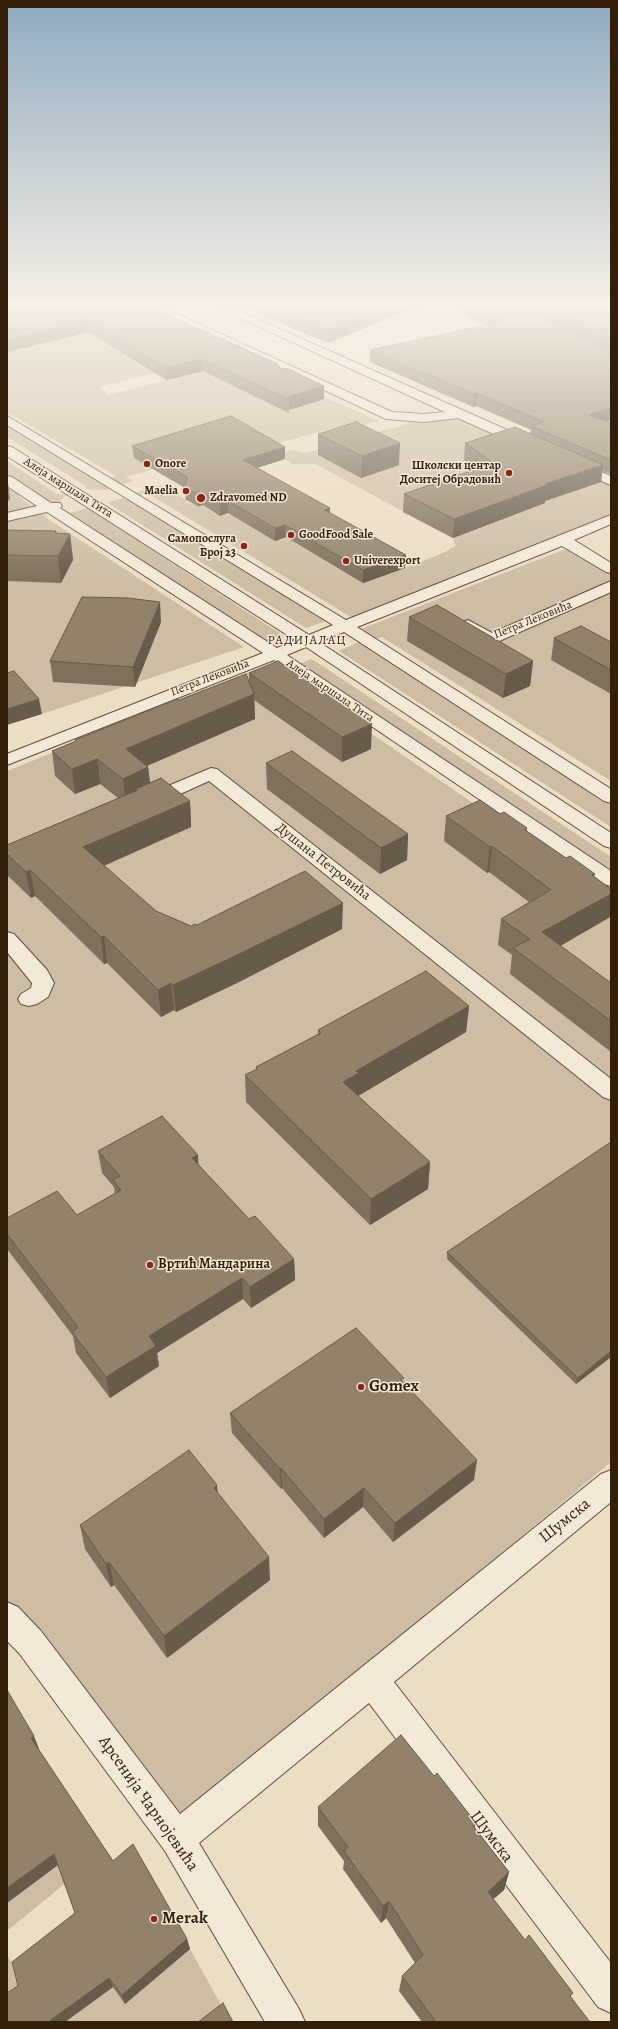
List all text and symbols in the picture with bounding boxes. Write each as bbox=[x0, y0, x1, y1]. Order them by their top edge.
street label: Алеја маршала Тита bbox=[21, 455, 115, 521]
place label: Onore bbox=[155, 457, 186, 471]
marker: Onore bbox=[142, 459, 152, 469]
place label: Школски центар Доситеј Обрадовић bbox=[400, 459, 501, 487]
marker: Школски центар Доситеј Обрадовић bbox=[504, 468, 514, 478]
place label: Maelia bbox=[144, 484, 178, 498]
marker: Maelia bbox=[181, 486, 191, 496]
place label: Zdravomed ND bbox=[210, 491, 287, 505]
marker: Zdravomed ND bbox=[195, 492, 207, 504]
place label: GoodFood Sale bbox=[299, 528, 373, 542]
marker: GoodFood Sale bbox=[286, 530, 296, 540]
place label: Самопослуга Број 23 bbox=[168, 532, 236, 560]
marker: Самопослуга Број 23 bbox=[239, 541, 249, 551]
place label: Univerexport bbox=[354, 554, 421, 568]
marker: Univerexport bbox=[341, 556, 351, 566]
street label: Петра Лековића bbox=[492, 598, 574, 642]
district label: РАДИЈАЛАЦ bbox=[268, 633, 346, 649]
street label: Петра Лековића bbox=[169, 656, 251, 700]
street label: Алеја маршала Тита bbox=[283, 656, 377, 726]
street label: Душана Петровића bbox=[272, 820, 374, 904]
place label: Вртић Мандарина bbox=[158, 1257, 270, 1273]
marker: Вртић Мандарина bbox=[145, 1260, 155, 1270]
place label: Gomex bbox=[369, 1377, 419, 1397]
marker: Gomex bbox=[356, 1382, 366, 1392]
street label: Шумска bbox=[535, 1494, 595, 1548]
street label: Арсенија Чарнојевића bbox=[94, 1732, 202, 1876]
street label: Шумска bbox=[465, 1807, 517, 1867]
place label: Merak bbox=[162, 1909, 208, 1929]
marker: Merak bbox=[149, 1914, 159, 1924]

